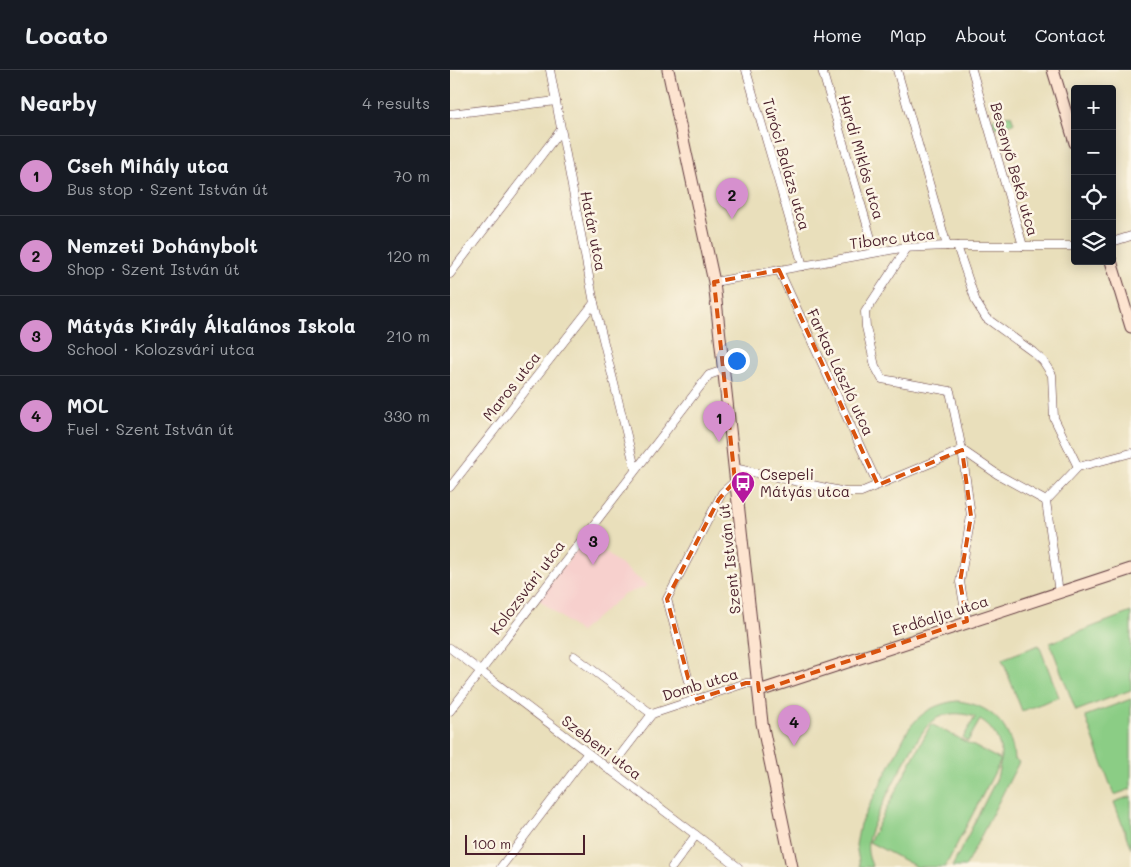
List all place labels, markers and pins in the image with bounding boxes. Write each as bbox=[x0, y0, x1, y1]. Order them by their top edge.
pin: 2 bbox=[716, 178, 748, 219]
pin: 1 bbox=[703, 401, 735, 442]
place label: Csepeli Mátyás utca bbox=[760, 464, 850, 501]
bus stop icon: Csepeli Mátyás utca bbox=[730, 470, 756, 504]
pin: 3 bbox=[577, 524, 609, 565]
pin: 4 bbox=[778, 705, 810, 746]

